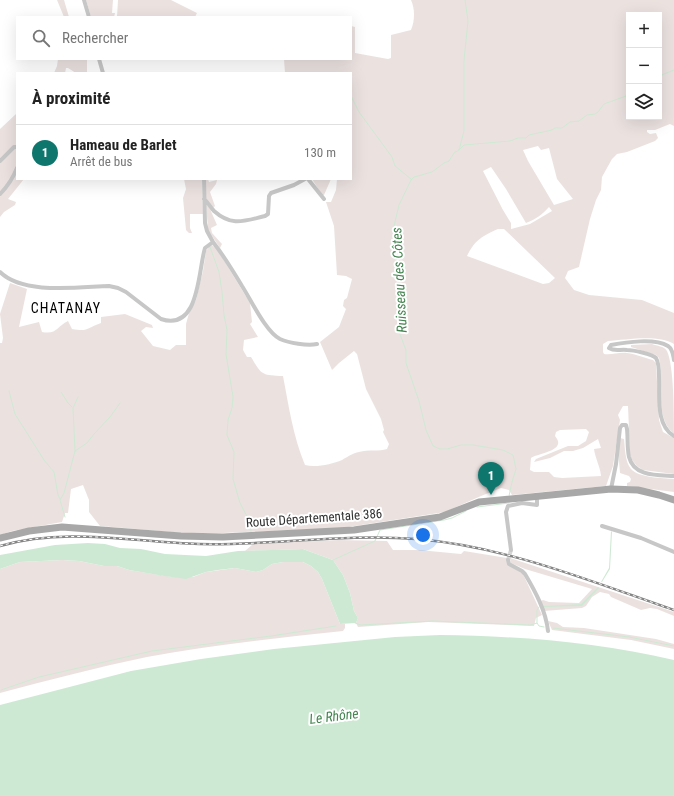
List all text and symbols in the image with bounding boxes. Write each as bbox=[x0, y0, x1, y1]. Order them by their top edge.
map controls bbox=[626, 12, 662, 120]
button: + bbox=[626, 12, 662, 48]
search box bbox=[16, 16, 352, 60]
icon: search bbox=[30, 27, 52, 49]
text: Rechercher bbox=[62, 29, 128, 47]
button: − bbox=[626, 48, 662, 84]
button: layers bbox=[626, 84, 662, 120]
text: À proximité bbox=[32, 88, 110, 108]
text: Hameau de Barlet bbox=[70, 136, 177, 154]
text: 1 bbox=[42, 145, 48, 160]
text: 130 m bbox=[304, 145, 336, 160]
text: Arrêt de bus bbox=[70, 154, 132, 169]
water label: Ruisseau des Côtes bbox=[388, 227, 410, 333]
district label: CHATANAY bbox=[31, 300, 101, 316]
pin: 1 bbox=[478, 462, 504, 495]
street label: Route Départementale 386 bbox=[245, 506, 383, 530]
your location bbox=[413, 525, 433, 545]
water label: Le Rhône bbox=[308, 705, 360, 727]

